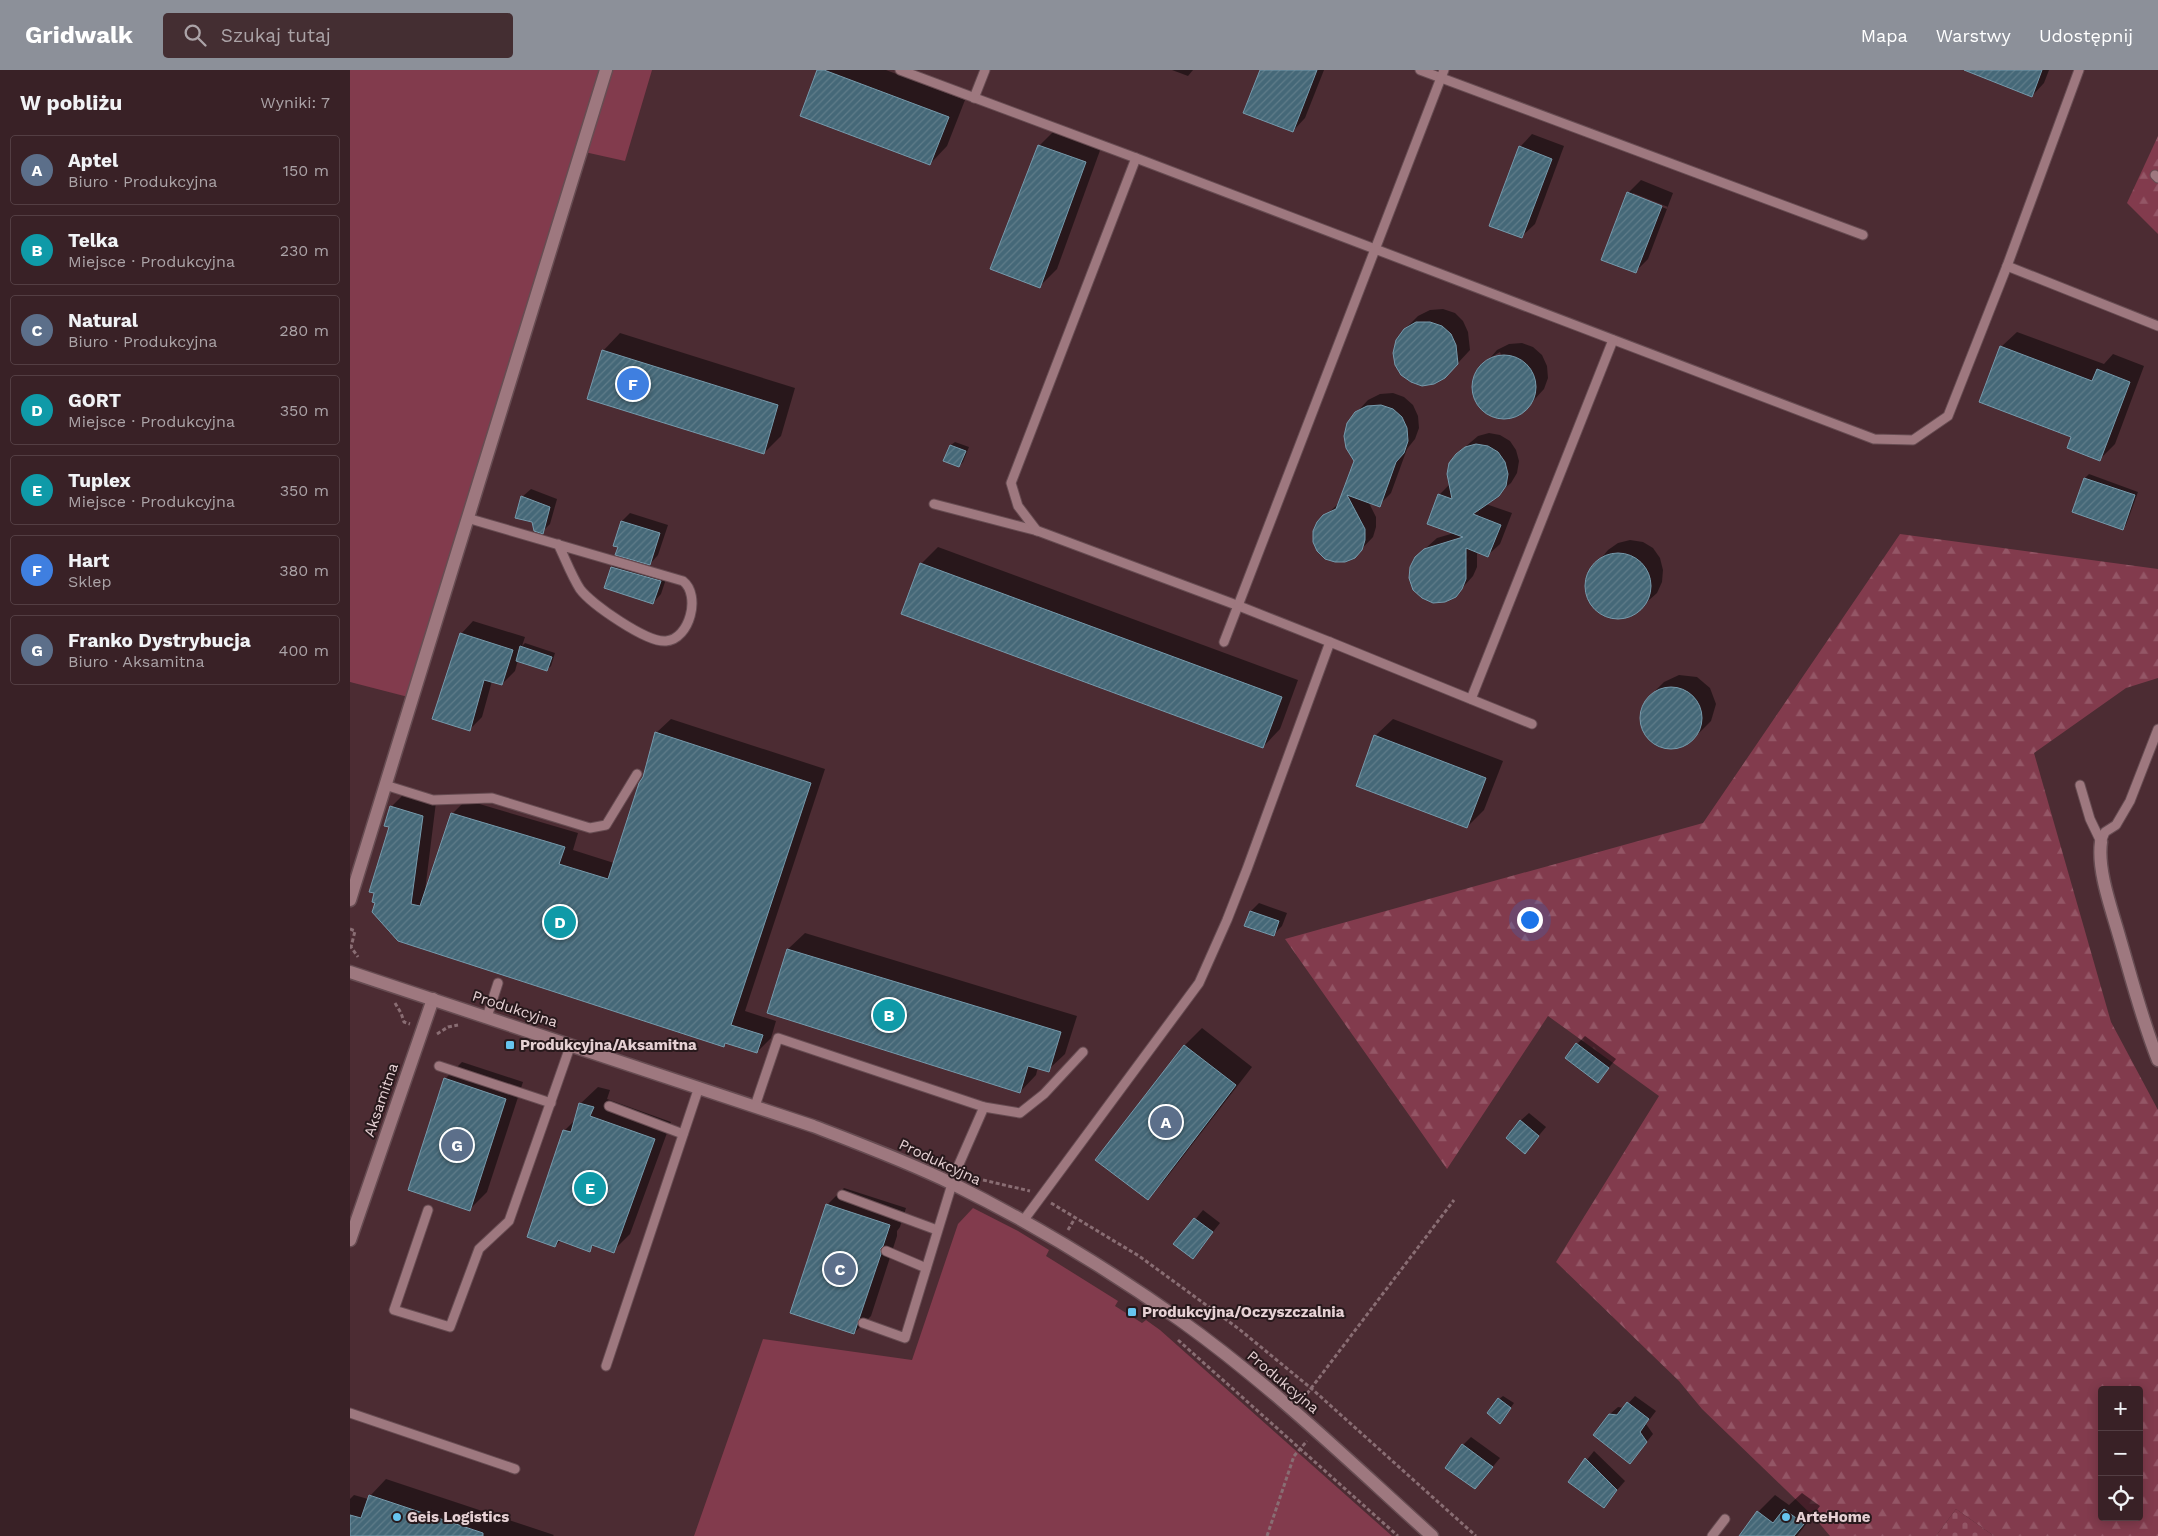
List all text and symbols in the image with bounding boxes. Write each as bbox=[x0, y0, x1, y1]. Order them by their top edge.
search box bbox=[163, 13, 513, 58]
text: Gridwalk bbox=[25, 21, 133, 49]
icon: search bbox=[181, 21, 209, 49]
text: Szukaj tutaj bbox=[221, 24, 331, 47]
text: Mapa bbox=[1861, 25, 1908, 46]
text: Warstwy bbox=[1936, 25, 2011, 46]
text: Udostępnij bbox=[2039, 25, 2133, 46]
text: W pobliżu bbox=[20, 90, 122, 115]
text: Wyniki: 7 bbox=[260, 93, 330, 112]
text: Aptel bbox=[68, 149, 118, 172]
text: A bbox=[32, 161, 42, 180]
text: 150 m bbox=[283, 161, 329, 180]
text: Biuro · Produkcyjna bbox=[68, 172, 217, 191]
text: Telka bbox=[68, 229, 119, 252]
text: B bbox=[32, 241, 42, 260]
text: 230 m bbox=[280, 241, 329, 260]
text: Miejsce · Produkcyjna bbox=[68, 252, 235, 271]
text: Natural bbox=[68, 309, 138, 332]
text: C bbox=[32, 321, 42, 340]
text: 280 m bbox=[279, 321, 329, 340]
text: Biuro · Produkcyjna bbox=[68, 332, 217, 351]
pin: F bbox=[617, 365, 649, 403]
text: GORT bbox=[68, 389, 121, 412]
text: D bbox=[31, 401, 43, 420]
text: 350 m bbox=[280, 401, 329, 420]
text: Miejsce · Produkcyjna bbox=[68, 412, 235, 431]
text: Tuplex bbox=[68, 469, 131, 492]
text: E bbox=[32, 481, 42, 500]
text: 350 m bbox=[280, 481, 329, 500]
text: Miejsce · Produkcyjna bbox=[68, 492, 235, 511]
text: Hart bbox=[68, 549, 109, 572]
text: F bbox=[32, 561, 42, 580]
text: 380 m bbox=[279, 561, 329, 580]
text: Sklep bbox=[68, 572, 112, 591]
text: Franko Dystrybucja bbox=[68, 629, 251, 652]
text: G bbox=[31, 641, 43, 660]
text: 400 m bbox=[279, 641, 329, 660]
text: Biuro · Aksamitna bbox=[68, 652, 204, 671]
pin: D bbox=[544, 903, 576, 941]
your location bbox=[1517, 907, 1543, 933]
street label: Produkcyjna bbox=[470, 987, 560, 1031]
pin: B bbox=[873, 996, 905, 1034]
place label: Produkcyjna/Aksamitna bbox=[520, 1036, 697, 1054]
marker: Produkcyjna/Aksamitna bbox=[504, 1039, 516, 1051]
street label: Aksamitna bbox=[360, 1060, 402, 1139]
pin: A bbox=[1150, 1103, 1182, 1141]
pin: G bbox=[441, 1126, 473, 1164]
street label: Produkcyjna bbox=[896, 1135, 984, 1189]
pin: E bbox=[574, 1169, 606, 1207]
pin: C bbox=[824, 1250, 856, 1288]
place label: Produkcyjna/Oczyszczalnia bbox=[1142, 1303, 1345, 1321]
marker: Produkcyjna/Oczyszczalnia bbox=[1126, 1306, 1138, 1318]
street label: Produkcyjna bbox=[1243, 1347, 1323, 1418]
map controls bbox=[2098, 1386, 2143, 1521]
button: + bbox=[2098, 1386, 2143, 1431]
button: − bbox=[2098, 1431, 2143, 1476]
button: locate bbox=[2098, 1476, 2143, 1521]
place label: Geis Logistics bbox=[407, 1508, 509, 1526]
place label: ArteHome bbox=[1796, 1508, 1871, 1526]
marker: Geis Logistics bbox=[391, 1511, 403, 1523]
marker: ArteHome bbox=[1780, 1511, 1792, 1523]

